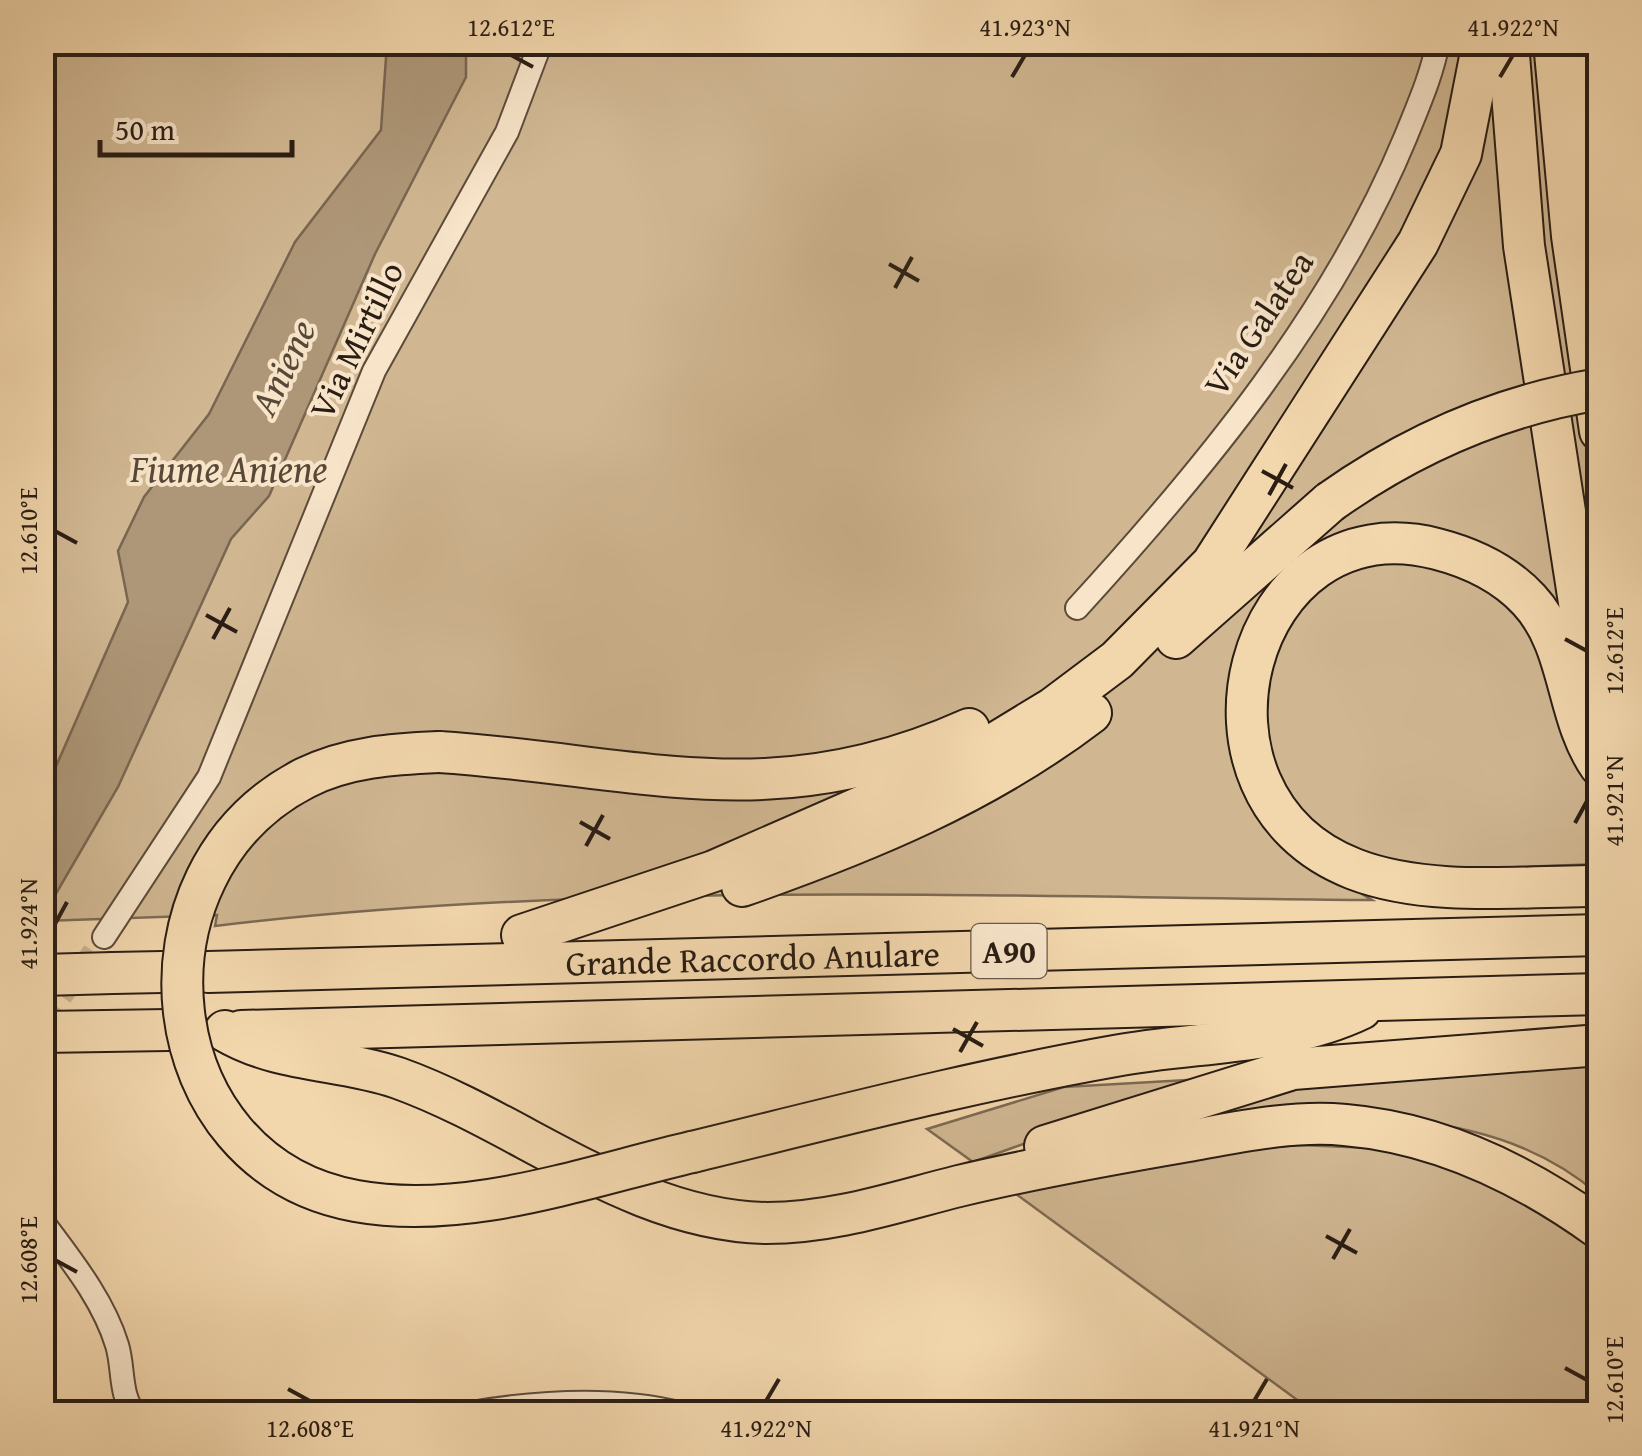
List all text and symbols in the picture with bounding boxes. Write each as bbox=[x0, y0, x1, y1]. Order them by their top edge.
text: 12.612°E bbox=[467, 9, 555, 45]
text: 41.923°N bbox=[979, 9, 1071, 45]
text: 41.922°N bbox=[1467, 9, 1559, 45]
scale bar bbox=[100, 95, 292, 157]
text: 50 m bbox=[115, 107, 175, 151]
street label: Via Galatea bbox=[1190, 240, 1326, 406]
street label: Via Mirtillo bbox=[296, 253, 416, 427]
water label: Aniene bbox=[234, 310, 329, 425]
water label: Fiume Aniene bbox=[129, 440, 328, 496]
text: 12.610°E bbox=[10, 487, 46, 575]
text: 12.612°E bbox=[1596, 607, 1632, 695]
text: 41.921°N bbox=[1596, 755, 1632, 847]
text: 41.924°N bbox=[10, 878, 46, 970]
road number: A90 bbox=[972, 924, 1046, 978]
street label: Grande Raccordo Anulare bbox=[565, 927, 941, 988]
text: 12.608°E bbox=[10, 1216, 46, 1304]
text: 12.610°E bbox=[1596, 1336, 1632, 1424]
text: 12.608°E bbox=[266, 1410, 354, 1446]
text: 41.922°N bbox=[720, 1410, 812, 1446]
text: 41.921°N bbox=[1208, 1410, 1300, 1446]

